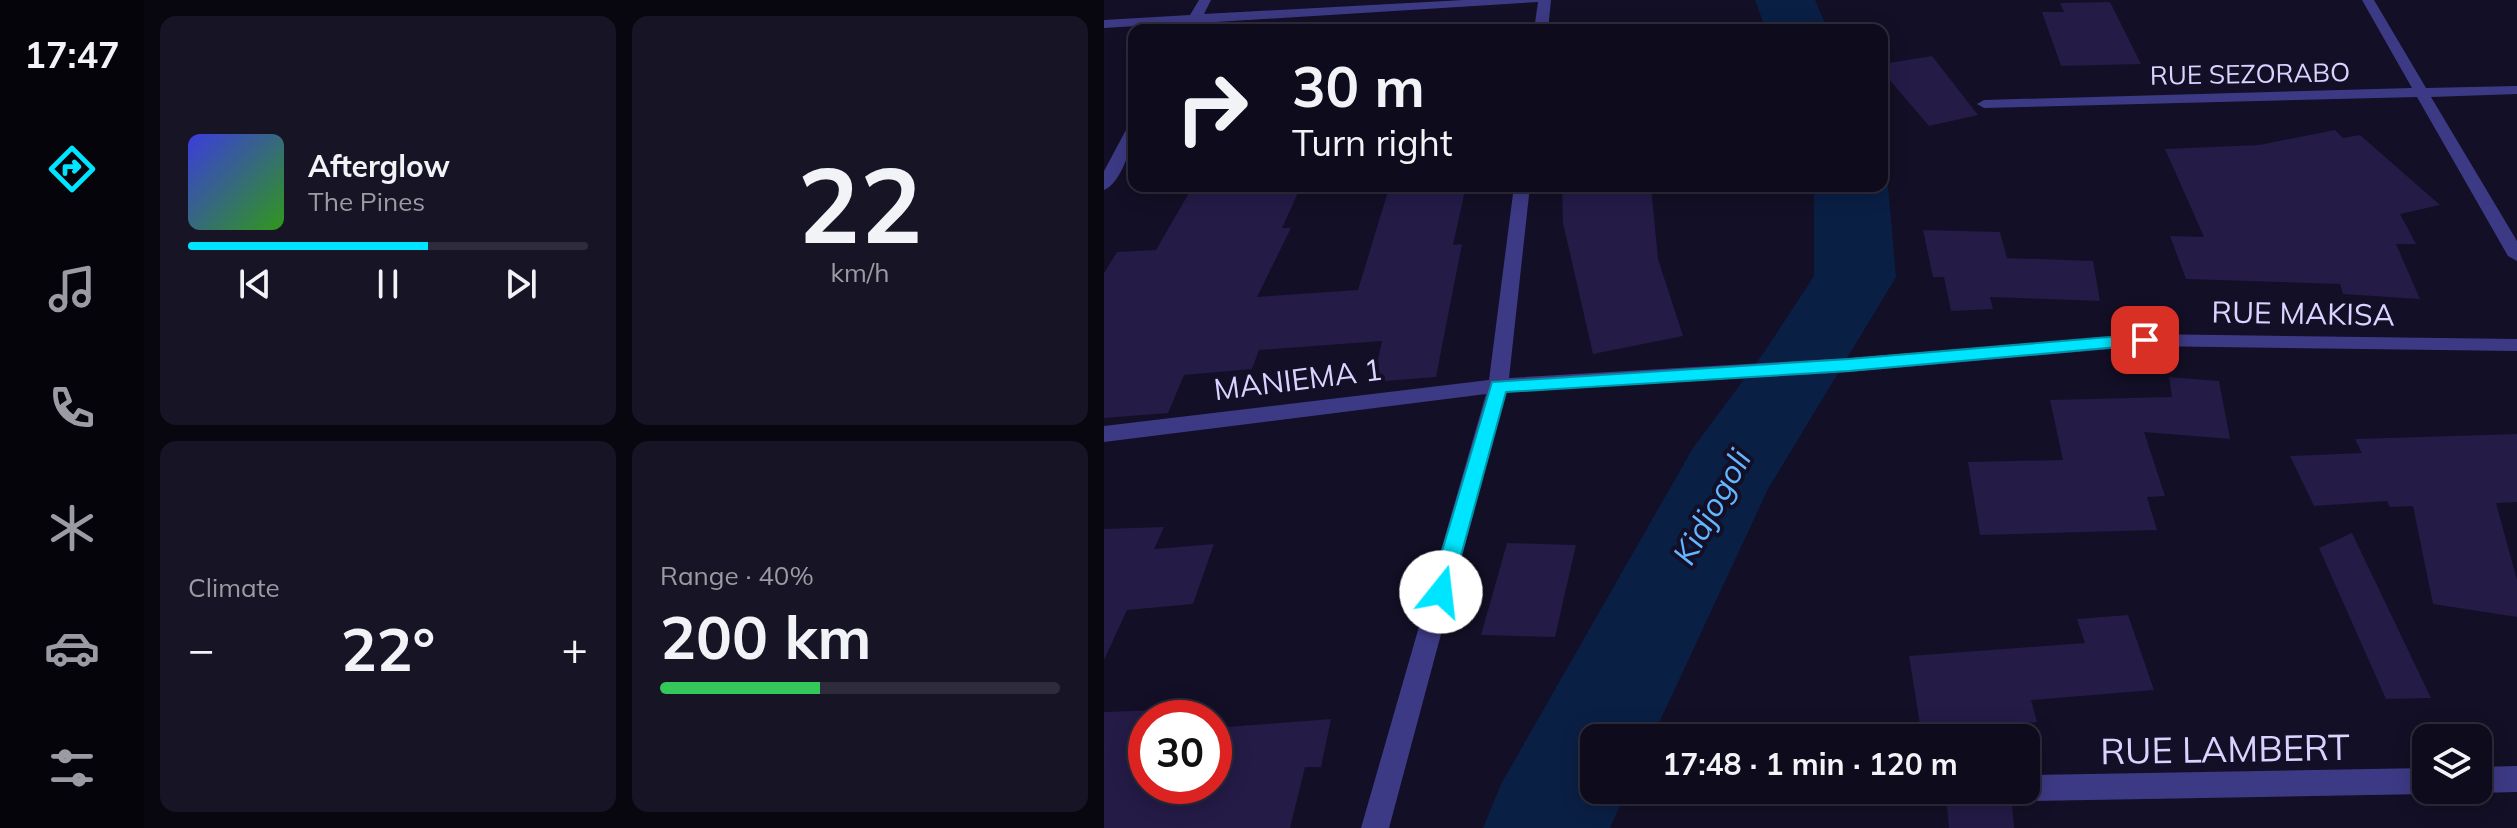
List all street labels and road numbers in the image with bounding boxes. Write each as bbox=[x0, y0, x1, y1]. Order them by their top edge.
street label: RUE SEZORABO bbox=[2150, 55, 2350, 92]
street label: RUE MAKISA bbox=[2211, 292, 2395, 334]
street label: MANIEMA 1 bbox=[1212, 350, 1384, 408]
street label: RUE LAMBERT bbox=[2100, 724, 2350, 773]

